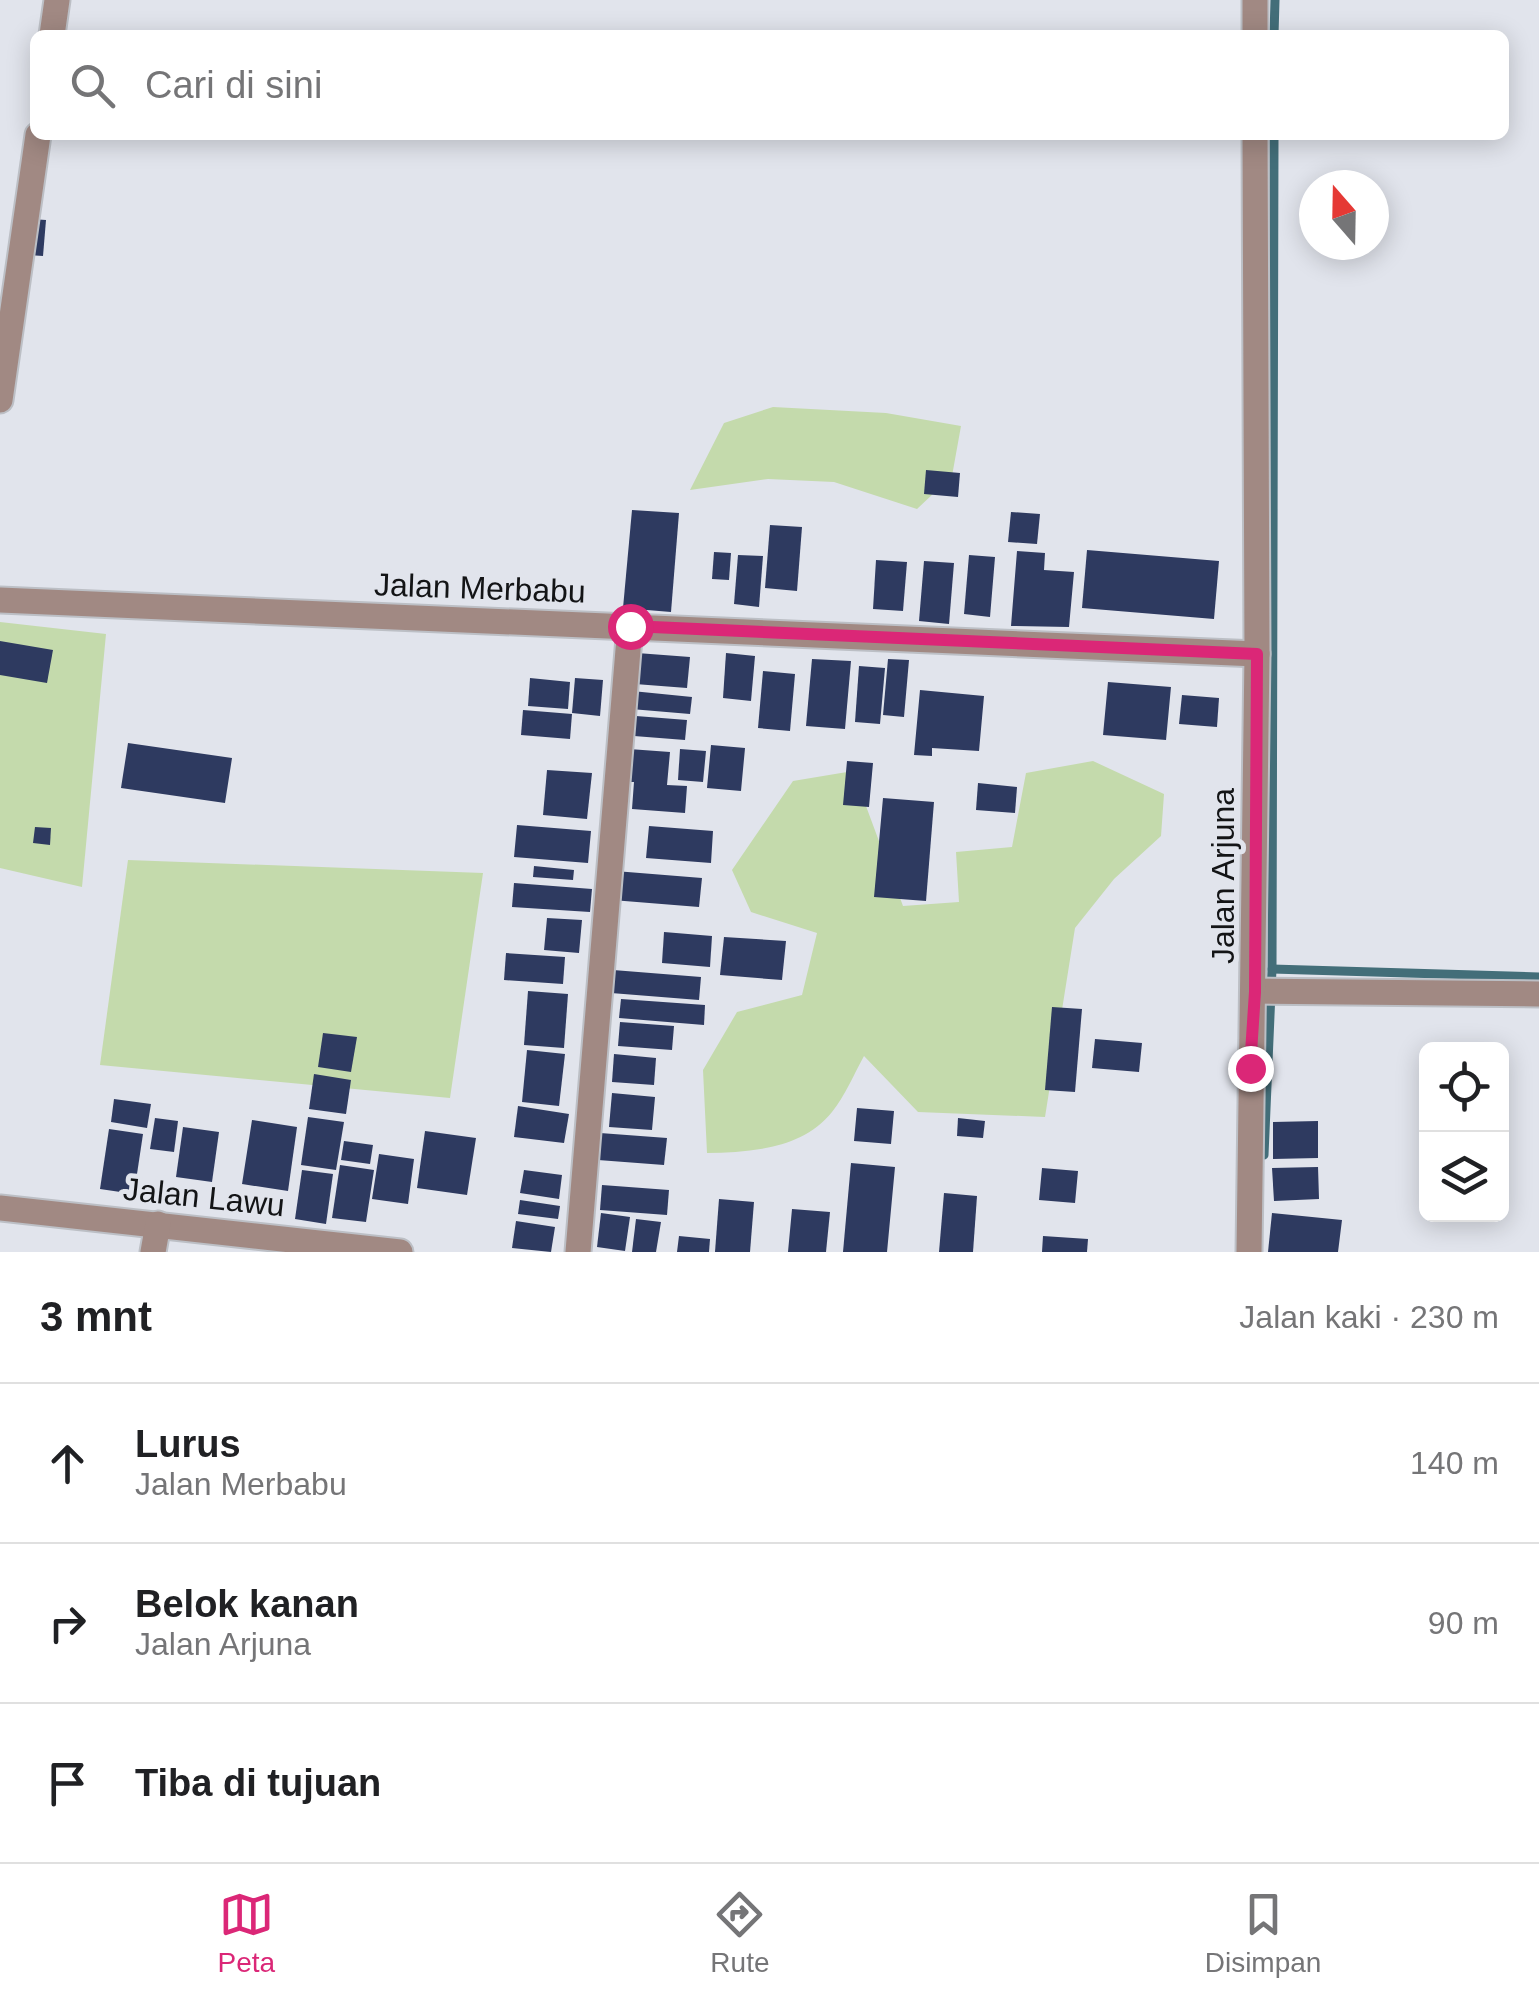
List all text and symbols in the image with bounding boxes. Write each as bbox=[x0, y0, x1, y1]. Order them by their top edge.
search box bbox=[30, 30, 1509, 140]
icon: search bbox=[65, 58, 120, 113]
text: Cari di sini bbox=[145, 64, 322, 106]
north arrow bbox=[1299, 170, 1389, 260]
street label: Jalan Merbabu bbox=[374, 566, 586, 610]
route start bbox=[608, 604, 654, 650]
street label: Jalan Arjuna bbox=[1205, 788, 1241, 964]
map controls bbox=[1419, 1042, 1509, 1222]
button: locate bbox=[1419, 1042, 1509, 1132]
route end bbox=[1228, 1046, 1274, 1092]
button: layers bbox=[1419, 1132, 1509, 1222]
street label: Jalan Lawu bbox=[122, 1171, 286, 1223]
text: 3 mnt bbox=[40, 1293, 152, 1340]
text: Jalan kaki · 230 m bbox=[1239, 1299, 1499, 1335]
text: Lurus bbox=[135, 1423, 241, 1465]
icon: ahead bbox=[40, 1436, 95, 1491]
text: 140 m bbox=[1410, 1445, 1499, 1481]
text: Jalan Merbabu bbox=[135, 1466, 347, 1502]
text: Belok kanan bbox=[135, 1583, 359, 1625]
icon: right bbox=[40, 1596, 95, 1651]
text: 90 m bbox=[1428, 1605, 1499, 1641]
text: Jalan Arjuna bbox=[135, 1626, 311, 1662]
icon: arrive bbox=[40, 1756, 95, 1811]
text: Tiba di tujuan bbox=[135, 1762, 381, 1804]
tab: Peta bbox=[218, 1887, 275, 1979]
tab: Rute bbox=[710, 1887, 770, 1979]
tab: Disimpan bbox=[1205, 1887, 1321, 1979]

